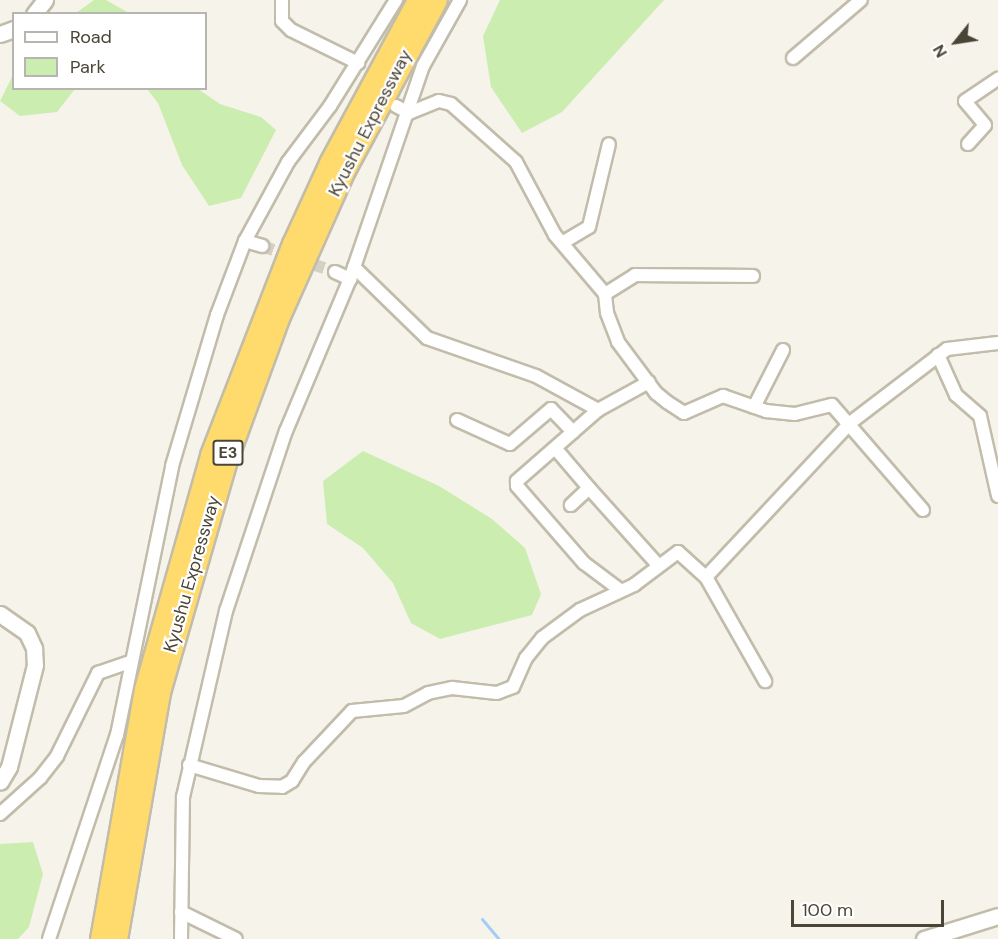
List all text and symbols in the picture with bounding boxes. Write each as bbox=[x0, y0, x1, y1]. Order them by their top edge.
legend bbox=[12, 12, 207, 90]
north arrow bbox=[926, 12, 986, 72]
text: Road bbox=[70, 25, 112, 49]
text: N bbox=[928, 41, 952, 62]
street label: Kyushu Expressway bbox=[324, 46, 416, 200]
text: Park bbox=[70, 55, 106, 79]
road number: E3 bbox=[212, 440, 244, 466]
street label: Kyushu Expressway bbox=[159, 493, 225, 655]
scale bar bbox=[794, 888, 947, 926]
text: 100 m bbox=[802, 898, 853, 922]

